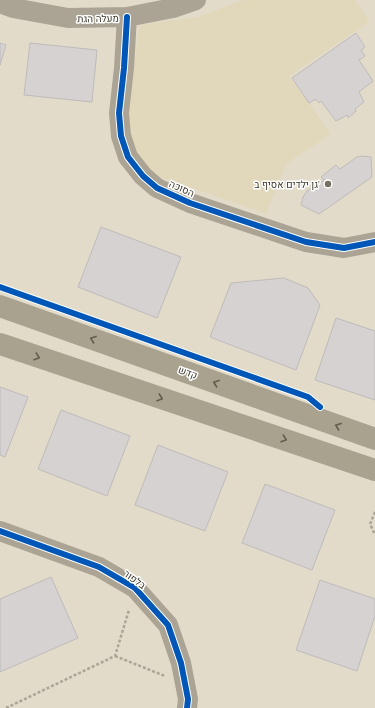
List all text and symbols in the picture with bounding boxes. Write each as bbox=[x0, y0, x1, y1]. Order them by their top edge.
street label: מעלה הגת bbox=[77, 11, 119, 25]
street label: הסוכה bbox=[167, 176, 197, 200]
place label: גן ילדים אסיף ב' bbox=[254, 177, 320, 191]
marker: גן ילדים אסיף ב' bbox=[323, 179, 333, 189]
one-way arrow bbox=[90, 335, 97, 344]
one-way arrow bbox=[33, 352, 40, 361]
street label: קדש bbox=[177, 362, 199, 382]
one-way arrow bbox=[212, 379, 219, 387]
one-way arrow bbox=[157, 393, 164, 402]
one-way arrow bbox=[335, 423, 342, 431]
one-way arrow bbox=[280, 435, 287, 443]
street label: בלפור bbox=[121, 566, 150, 592]

